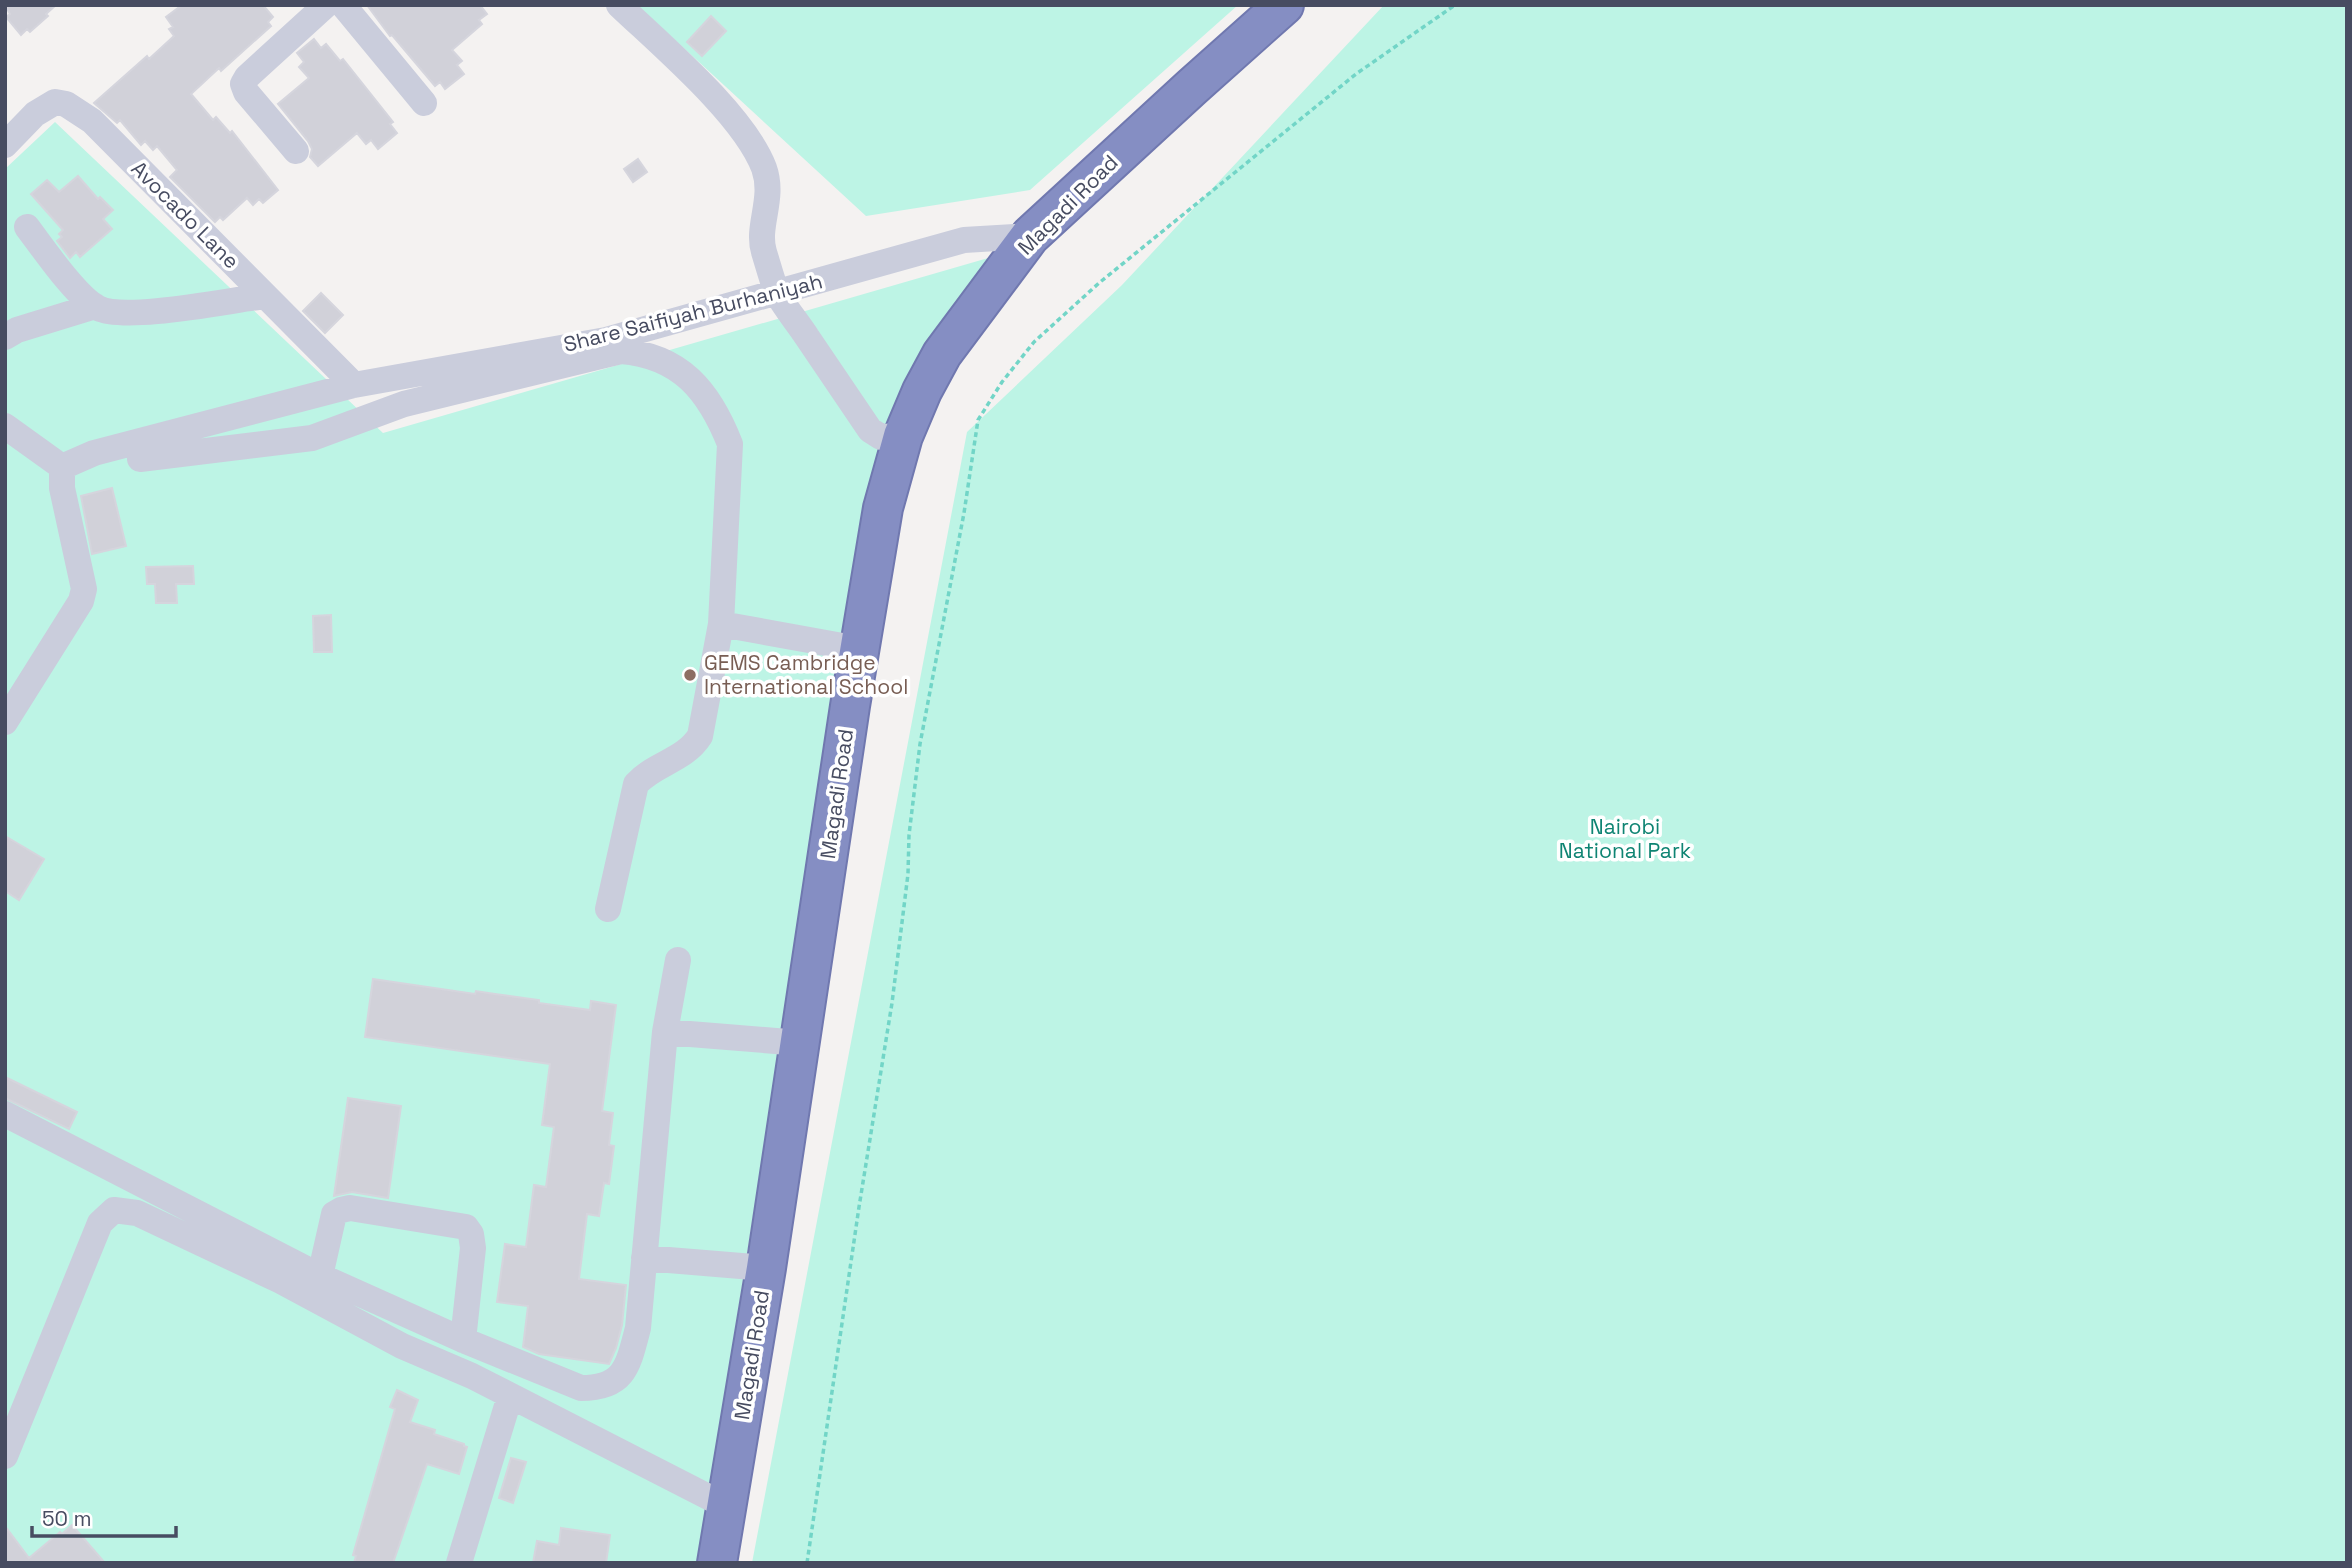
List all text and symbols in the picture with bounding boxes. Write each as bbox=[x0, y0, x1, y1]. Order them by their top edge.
street label: Magadi Road bbox=[1012, 149, 1123, 260]
street label: Avocado Lane bbox=[126, 155, 245, 274]
street label: Share Saifiyah Burhaniyah bbox=[561, 267, 825, 358]
place label: GEMS Cambridge International School bbox=[704, 649, 908, 700]
marker: GEMS Cambridge International School bbox=[682, 667, 698, 683]
street label: Magadi Road bbox=[814, 727, 859, 861]
park label: Nairobi National Park bbox=[1559, 813, 1691, 864]
street label: Magadi Road bbox=[728, 1288, 775, 1422]
scale bar bbox=[32, 1494, 175, 1538]
text: 50 m bbox=[42, 1505, 92, 1532]

